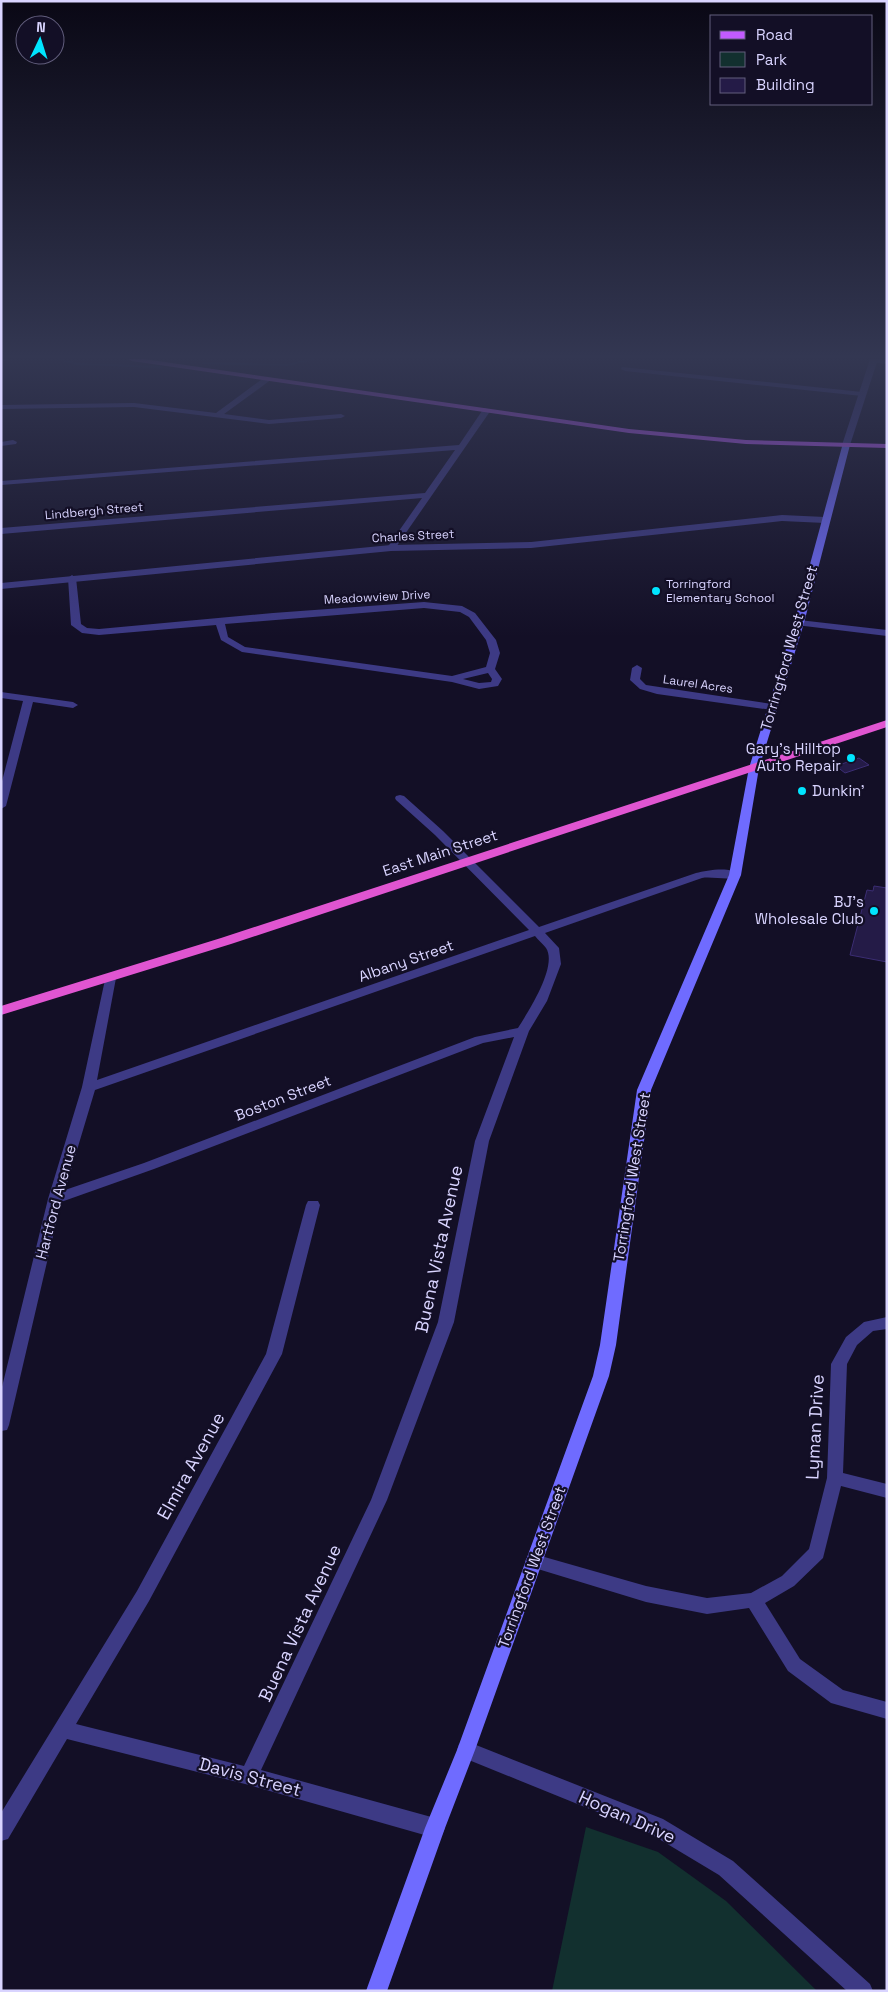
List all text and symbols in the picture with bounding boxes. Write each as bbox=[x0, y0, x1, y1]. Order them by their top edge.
north arrow bbox=[15, 15, 65, 65]
legend bbox=[710, 15, 873, 105]
text: N bbox=[36, 18, 46, 36]
text: Road bbox=[756, 25, 793, 44]
text: Park bbox=[756, 50, 787, 69]
text: Building bbox=[756, 75, 815, 94]
street label: Lindbergh Street bbox=[44, 499, 144, 523]
street label: Charles Street bbox=[371, 526, 455, 546]
street label: Torringford West Street bbox=[756, 563, 821, 733]
place label: Torringford Elementary School bbox=[666, 576, 774, 606]
marker: Torringford Elementary School bbox=[650, 585, 662, 597]
street label: Meadowview Drive bbox=[323, 586, 431, 608]
street label: Laurel Acres bbox=[662, 671, 734, 697]
place label: Gary's Hilltop Auto Repair bbox=[746, 739, 841, 775]
marker: Gary's Hilltop Auto Repair bbox=[845, 752, 857, 764]
place label: Dunkin' bbox=[812, 781, 865, 800]
marker: Dunkin' bbox=[796, 785, 808, 797]
street label: East Main Street bbox=[380, 825, 500, 880]
place label: BJ's Wholesale Club bbox=[755, 892, 864, 928]
marker: BJ's Wholesale Club bbox=[868, 905, 880, 917]
street label: Albany Street bbox=[356, 935, 456, 986]
street label: Boston Street bbox=[232, 1070, 334, 1125]
street label: Torringford West Street bbox=[609, 1091, 654, 1263]
street label: Hartford Avenue bbox=[31, 1142, 80, 1261]
street label: Buena Vista Avenue bbox=[410, 1163, 468, 1335]
street label: Lyman Drive bbox=[800, 1374, 829, 1480]
street label: Elmira Avenue bbox=[152, 1408, 230, 1523]
street label: Torringford West Street bbox=[493, 1483, 570, 1650]
street label: Buena Vista Avenue bbox=[253, 1541, 346, 1705]
street label: Davis Street bbox=[196, 1752, 304, 1801]
street label: Hogan Drive bbox=[575, 1785, 679, 1848]

